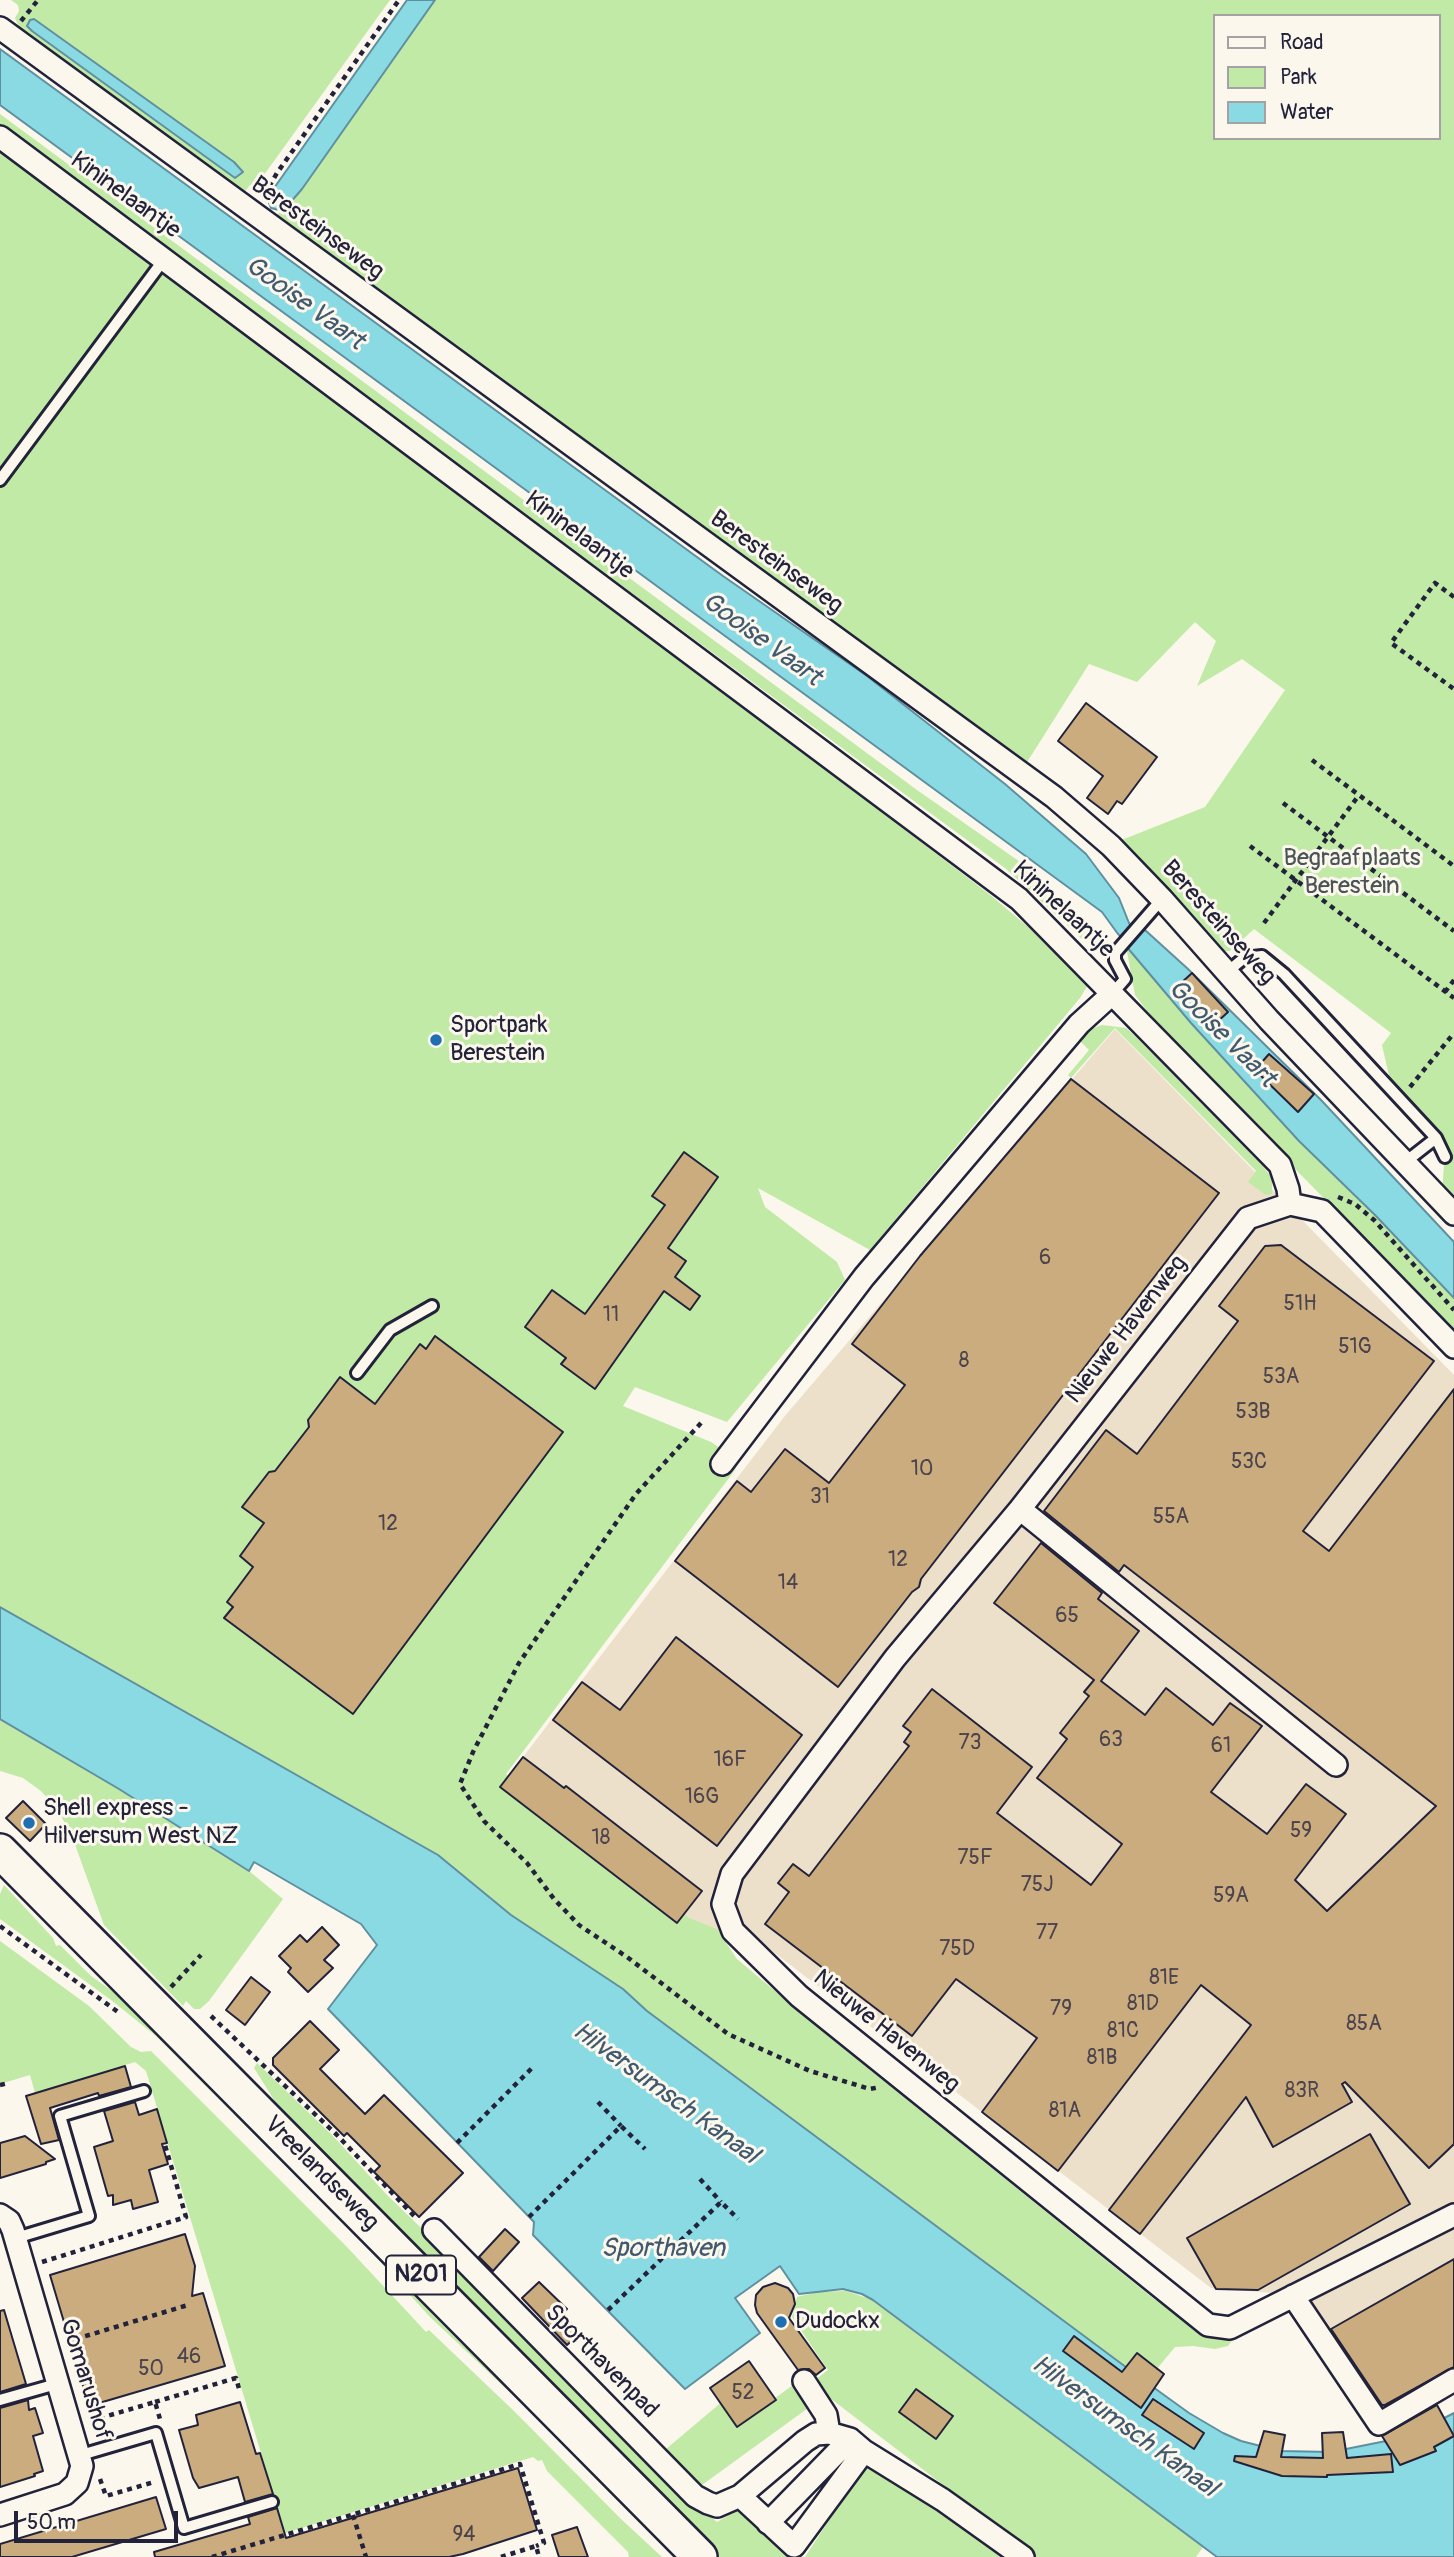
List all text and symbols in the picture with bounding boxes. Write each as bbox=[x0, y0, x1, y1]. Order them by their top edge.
legend bbox=[1212, 14, 1440, 140]
text: Road bbox=[1280, 29, 1324, 56]
text: Park bbox=[1280, 64, 1317, 91]
text: Water bbox=[1280, 99, 1333, 126]
street label: Kininelaantje bbox=[64, 146, 186, 246]
street label: Beresteinseweg bbox=[245, 171, 389, 287]
water label: Gooise Vaart bbox=[238, 250, 370, 358]
street label: Kininelaantje bbox=[519, 486, 639, 586]
street label: Beresteinseweg bbox=[704, 505, 848, 621]
water label: Gooise Vaart bbox=[695, 586, 827, 694]
park label: Begraafplaats Berestein bbox=[1283, 845, 1421, 901]
street label: Kininelaantje bbox=[1006, 855, 1120, 965]
street label: Beresteinseweg bbox=[1155, 855, 1281, 991]
water label: Gooise Vaart bbox=[1161, 974, 1281, 1094]
place label: Sportpark Berestein bbox=[450, 1012, 548, 1068]
marker: Sportpark Berestein bbox=[428, 1032, 444, 1048]
house number: 6 bbox=[1039, 1246, 1051, 1272]
street label: Nieuwe Havenweg bbox=[1060, 1250, 1194, 1410]
house number: 51H bbox=[1284, 1292, 1316, 1318]
house number: 11 bbox=[603, 1303, 619, 1329]
house number: 51G bbox=[1338, 1335, 1372, 1361]
house number: 8 bbox=[959, 1349, 969, 1375]
house number: 53A bbox=[1263, 1365, 1299, 1391]
house number: 53B bbox=[1236, 1400, 1270, 1426]
house number: 53C bbox=[1231, 1450, 1267, 1476]
house number: 10 bbox=[911, 1457, 933, 1483]
house number: 31 bbox=[810, 1485, 830, 1511]
house number: 55A bbox=[1153, 1505, 1189, 1531]
house number: 12 bbox=[378, 1512, 398, 1538]
house number: 12 bbox=[888, 1548, 908, 1574]
house number: 14 bbox=[778, 1571, 798, 1597]
house number: 65 bbox=[1055, 1604, 1079, 1630]
house number: 63 bbox=[1099, 1728, 1123, 1754]
house number: 73 bbox=[959, 1731, 981, 1757]
house number: 61 bbox=[1211, 1734, 1231, 1760]
house number: 16F bbox=[713, 1748, 747, 1774]
house number: 16G bbox=[685, 1785, 719, 1811]
place label: Shell express - Hilversum West NZ bbox=[43, 1795, 238, 1851]
marker: Shell express - Hilversum West NZ bbox=[21, 1815, 37, 1831]
house number: 59 bbox=[1290, 1819, 1312, 1845]
house number: 18 bbox=[592, 1826, 610, 1852]
house number: 75F bbox=[957, 1846, 993, 1872]
house number: 75J bbox=[1021, 1873, 1053, 1899]
house number: 59A bbox=[1213, 1884, 1249, 1910]
house number: 77 bbox=[1036, 1921, 1058, 1947]
house number: 75D bbox=[939, 1937, 975, 1963]
street label: Nieuwe Havenweg bbox=[807, 1964, 965, 2100]
house number: 81E bbox=[1149, 1966, 1179, 1992]
house number: 81D bbox=[1127, 1992, 1159, 2018]
house number: 79 bbox=[1050, 1997, 1072, 2023]
house number: 85A bbox=[1346, 2012, 1382, 2038]
water label: Hilversumsch Kanaal bbox=[566, 2016, 764, 2172]
house number: 81C bbox=[1107, 2019, 1139, 2045]
house number: 81B bbox=[1087, 2046, 1117, 2072]
house number: 83R bbox=[1285, 2079, 1319, 2105]
house number: 81A bbox=[1049, 2099, 1081, 2125]
street label: Vreelandseweg bbox=[258, 2111, 384, 2237]
water label: Sporthaven bbox=[601, 2233, 725, 2265]
road number: N201 bbox=[386, 2256, 456, 2294]
street label: Sporthavenpad bbox=[538, 2299, 664, 2425]
place label: Dudockx bbox=[795, 2308, 880, 2336]
marker: Dudockx bbox=[773, 2314, 789, 2330]
street label: Gomarushof bbox=[53, 2316, 117, 2444]
house number: 46 bbox=[177, 2345, 201, 2371]
water label: Hilversumsch Kanaal bbox=[1025, 2349, 1223, 2505]
house number: 50 bbox=[138, 2357, 164, 2383]
house number: 52 bbox=[731, 2381, 755, 2407]
scale bar bbox=[18, 2498, 182, 2542]
text: 50 m bbox=[27, 2509, 76, 2536]
house number: 94 bbox=[453, 2523, 475, 2549]

